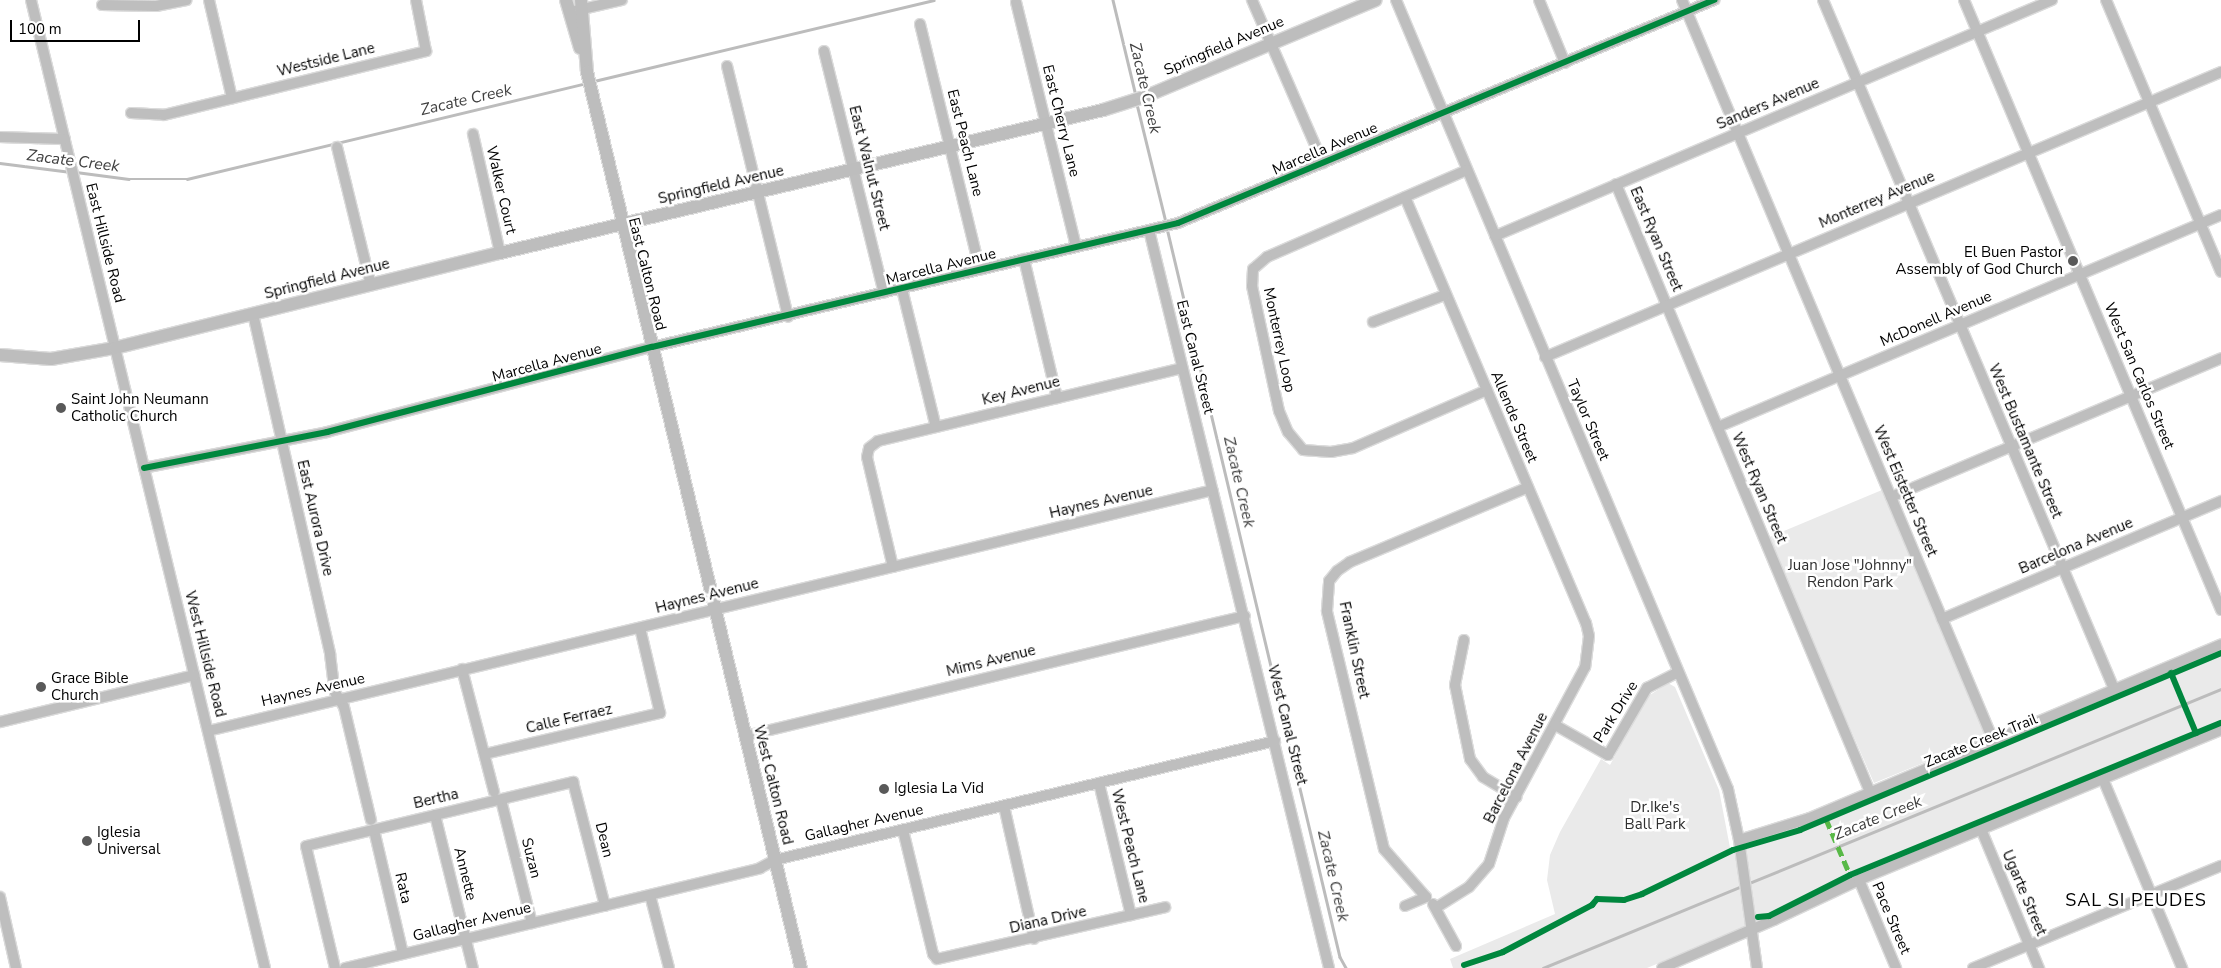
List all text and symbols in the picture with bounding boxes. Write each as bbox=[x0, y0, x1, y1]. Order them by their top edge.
scale bar bbox=[12, 10, 142, 42]
street label: Springfield Avenue bbox=[1161, 13, 1287, 79]
text: 100 m bbox=[18, 19, 62, 39]
street label: Westside Lane bbox=[275, 39, 377, 81]
water label: Zacate Creek bbox=[1125, 40, 1165, 136]
street label: East Cherry Lane bbox=[1038, 63, 1084, 179]
street label: Sanders Avenue bbox=[1714, 74, 1822, 134]
water label: Zacate Creek bbox=[418, 80, 514, 120]
street label: East Peach Lane bbox=[943, 88, 987, 198]
street label: East Walnut Street bbox=[845, 104, 893, 232]
street label: Marcella Avenue bbox=[1270, 119, 1380, 179]
street label: Walker Court bbox=[482, 144, 520, 236]
water label: Zacate Creek bbox=[26, 146, 120, 176]
street label: Springfield Avenue bbox=[656, 162, 786, 208]
street label: Monterrey Avenue bbox=[1816, 167, 1938, 233]
street label: East Hillside Road bbox=[81, 181, 129, 305]
street label: East Ryan Street bbox=[1626, 184, 1686, 294]
street label: East Calton Road bbox=[624, 216, 670, 332]
place label: El Buen Pastor Assembly of God Church bbox=[1896, 243, 2063, 278]
street label: Marcella Avenue bbox=[884, 245, 998, 289]
street label: Springfield Avenue bbox=[262, 255, 392, 303]
marker: El Buen Pastor Assembly of God Church bbox=[2067, 255, 2079, 267]
street label: Monterrey Loop bbox=[1259, 286, 1299, 394]
street label: McDonell Avenue bbox=[1877, 287, 1995, 351]
street label: East Canal Street bbox=[1172, 298, 1218, 416]
street label: West San Carlos Street bbox=[2100, 300, 2178, 452]
street label: Marcella Avenue bbox=[490, 340, 604, 386]
street label: West Bustamante Street bbox=[1984, 361, 2066, 521]
street label: Allende Street bbox=[1487, 368, 1541, 466]
street label: Key Avenue bbox=[980, 373, 1062, 409]
street label: Taylor Street bbox=[1563, 377, 1613, 463]
place label: Saint John Neumann Catholic Church bbox=[71, 390, 209, 425]
marker: Saint John Neumann Catholic Church bbox=[55, 402, 67, 414]
street label: West Eistetter Street bbox=[1869, 423, 1941, 559]
street label: West Ryan Street bbox=[1728, 430, 1790, 546]
water label: Zacate Creek bbox=[1219, 434, 1259, 530]
street label: East Aurora Drive bbox=[293, 458, 337, 578]
street label: Haynes Avenue bbox=[1048, 481, 1154, 523]
street label: Barcelona Avenue bbox=[2016, 514, 2136, 578]
park label: Juan Jose "Johnny" Rendon Park bbox=[1788, 556, 1912, 591]
street label: Haynes Avenue bbox=[654, 574, 760, 618]
street label: West Hillside Road bbox=[181, 589, 229, 719]
street label: Franklin Street bbox=[1335, 600, 1373, 700]
street label: Mims Avenue bbox=[945, 641, 1037, 681]
street label: West Canal Street bbox=[1263, 663, 1311, 787]
place label: Grace Bible Church bbox=[51, 669, 128, 704]
street label: Haynes Avenue bbox=[260, 669, 366, 711]
street label: Park Drive bbox=[1590, 678, 1642, 746]
marker: Grace Bible Church bbox=[35, 681, 47, 693]
street label: Calle Ferraez bbox=[524, 700, 614, 738]
street label: Barcelona Avenue bbox=[1480, 709, 1552, 827]
street label: Zacate Creek Trail bbox=[1922, 710, 2040, 772]
street label: West Calton Road bbox=[749, 723, 797, 847]
place label: Iglesia La Vid bbox=[894, 780, 984, 798]
marker: Iglesia La Vid bbox=[878, 783, 890, 795]
street label: Bertha bbox=[412, 785, 460, 813]
street label: West Peach Lane bbox=[1107, 787, 1153, 905]
water label: Zacate Creek bbox=[1831, 792, 1925, 844]
park label: Dr.Ike's Ball Park bbox=[1625, 798, 1685, 833]
street label: Gallagher Avenue bbox=[803, 801, 925, 845]
street label: Dean bbox=[591, 821, 617, 859]
place label: Iglesia Universal bbox=[97, 823, 160, 858]
water label: Zacate Creek bbox=[1313, 828, 1353, 924]
marker: Iglesia Universal bbox=[81, 835, 93, 847]
street label: Suzan bbox=[517, 836, 545, 880]
street label: Annette bbox=[450, 846, 480, 902]
street label: Ugarte Street bbox=[1998, 847, 2050, 939]
street label: Rata bbox=[391, 871, 415, 905]
street label: Pace Street bbox=[1868, 879, 1914, 957]
district label: SAL SI PEUDES bbox=[2064, 889, 2208, 911]
street label: Gallagher Avenue bbox=[411, 899, 533, 945]
street label: Diana Drive bbox=[1008, 902, 1088, 938]

